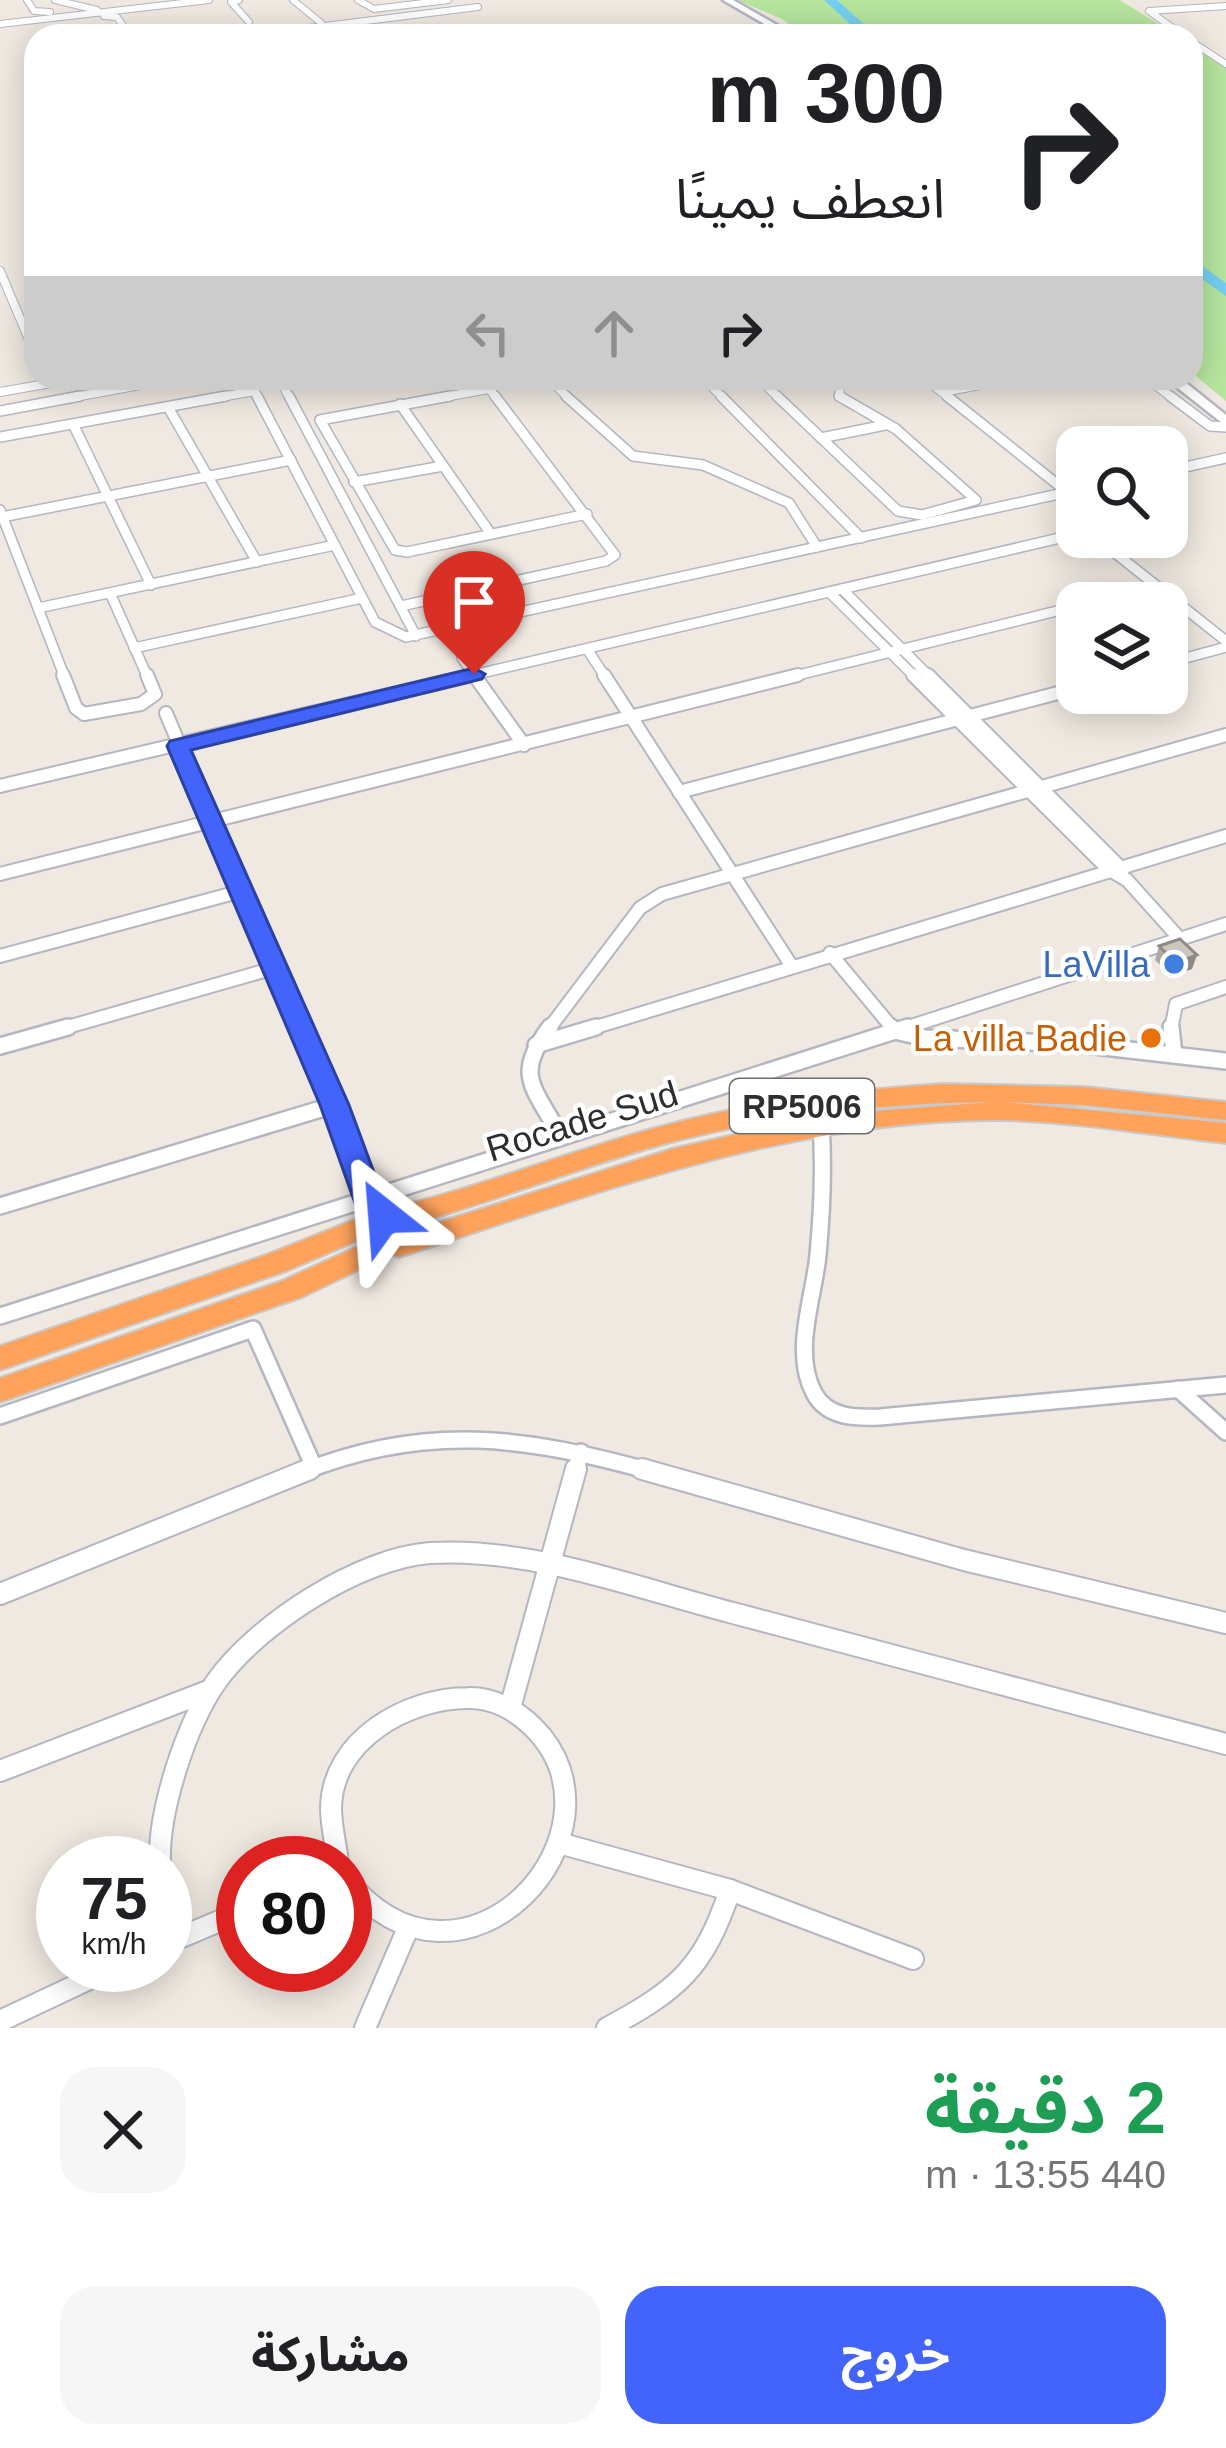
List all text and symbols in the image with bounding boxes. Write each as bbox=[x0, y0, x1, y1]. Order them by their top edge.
text: 300 m bbox=[707, 46, 945, 140]
icon: right bbox=[987, 72, 1143, 228]
text: انعطف يمينًا bbox=[675, 169, 945, 229]
icon: left bbox=[455, 300, 521, 366]
icon: ahead bbox=[581, 300, 647, 366]
icon: right bbox=[707, 300, 773, 366]
map controls bbox=[1056, 426, 1188, 714]
button: search bbox=[1056, 426, 1188, 558]
pin bbox=[423, 551, 525, 674]
icon: arrive bbox=[441, 569, 507, 635]
button: layers bbox=[1056, 582, 1188, 714]
place label: LaVilla bbox=[1043, 944, 1151, 985]
marker: LaVilla bbox=[1161, 951, 1187, 977]
place label: La villa Badie bbox=[913, 1018, 1127, 1059]
marker: La villa Badie bbox=[1138, 1025, 1164, 1051]
street label: Rocade Sud bbox=[481, 1072, 683, 1170]
road number: RP5006 bbox=[730, 1079, 874, 1133]
position arrow bbox=[321, 1153, 447, 1279]
speed limit sign: 80 bbox=[216, 1836, 372, 1992]
text: 75 bbox=[81, 1865, 147, 1932]
text: km/h bbox=[81, 1927, 147, 1960]
button: close bbox=[60, 2067, 186, 2193]
text: 2 دقيقة bbox=[925, 2068, 1166, 2148]
text: 440 m · 13:55 bbox=[925, 2153, 1166, 2196]
button: مشاركة bbox=[60, 2286, 601, 2424]
button: خروج bbox=[625, 2286, 1166, 2424]

